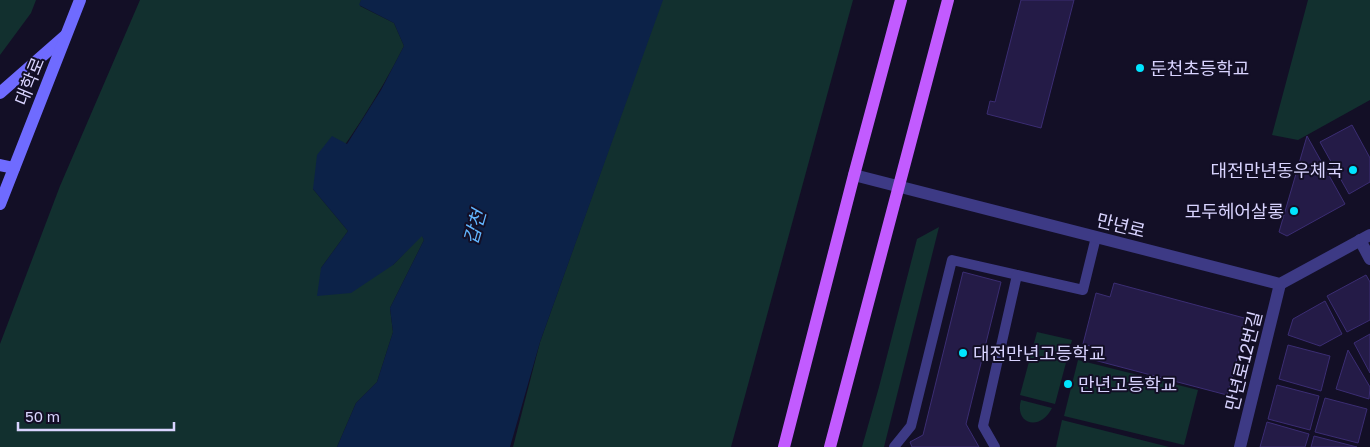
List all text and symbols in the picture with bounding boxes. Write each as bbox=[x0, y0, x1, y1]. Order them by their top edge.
street label: 대학로 bbox=[9, 54, 49, 108]
place label: 둔천초등학교 bbox=[1150, 57, 1249, 79]
marker: 둔천초등학교 bbox=[1134, 62, 1146, 74]
place label: 대전만년동우체국 bbox=[1211, 159, 1343, 181]
marker: 대전만년동우체국 bbox=[1347, 164, 1359, 176]
place label: 모두헤어살롱 bbox=[1185, 200, 1284, 222]
marker: 모두헤어살롱 bbox=[1288, 205, 1300, 217]
water label: 갑천 bbox=[458, 206, 490, 247]
street label: 만년로 bbox=[1094, 208, 1148, 242]
street label: 만년로12번길 bbox=[1220, 309, 1266, 413]
place label: 대전만년고등학교 bbox=[973, 342, 1105, 364]
marker: 대전만년고등학교 bbox=[957, 347, 969, 359]
place label: 만년고등학교 bbox=[1078, 373, 1177, 395]
marker: 만년고등학교 bbox=[1062, 378, 1074, 390]
scale bar bbox=[18, 400, 174, 432]
text: 50 m bbox=[25, 407, 60, 425]

